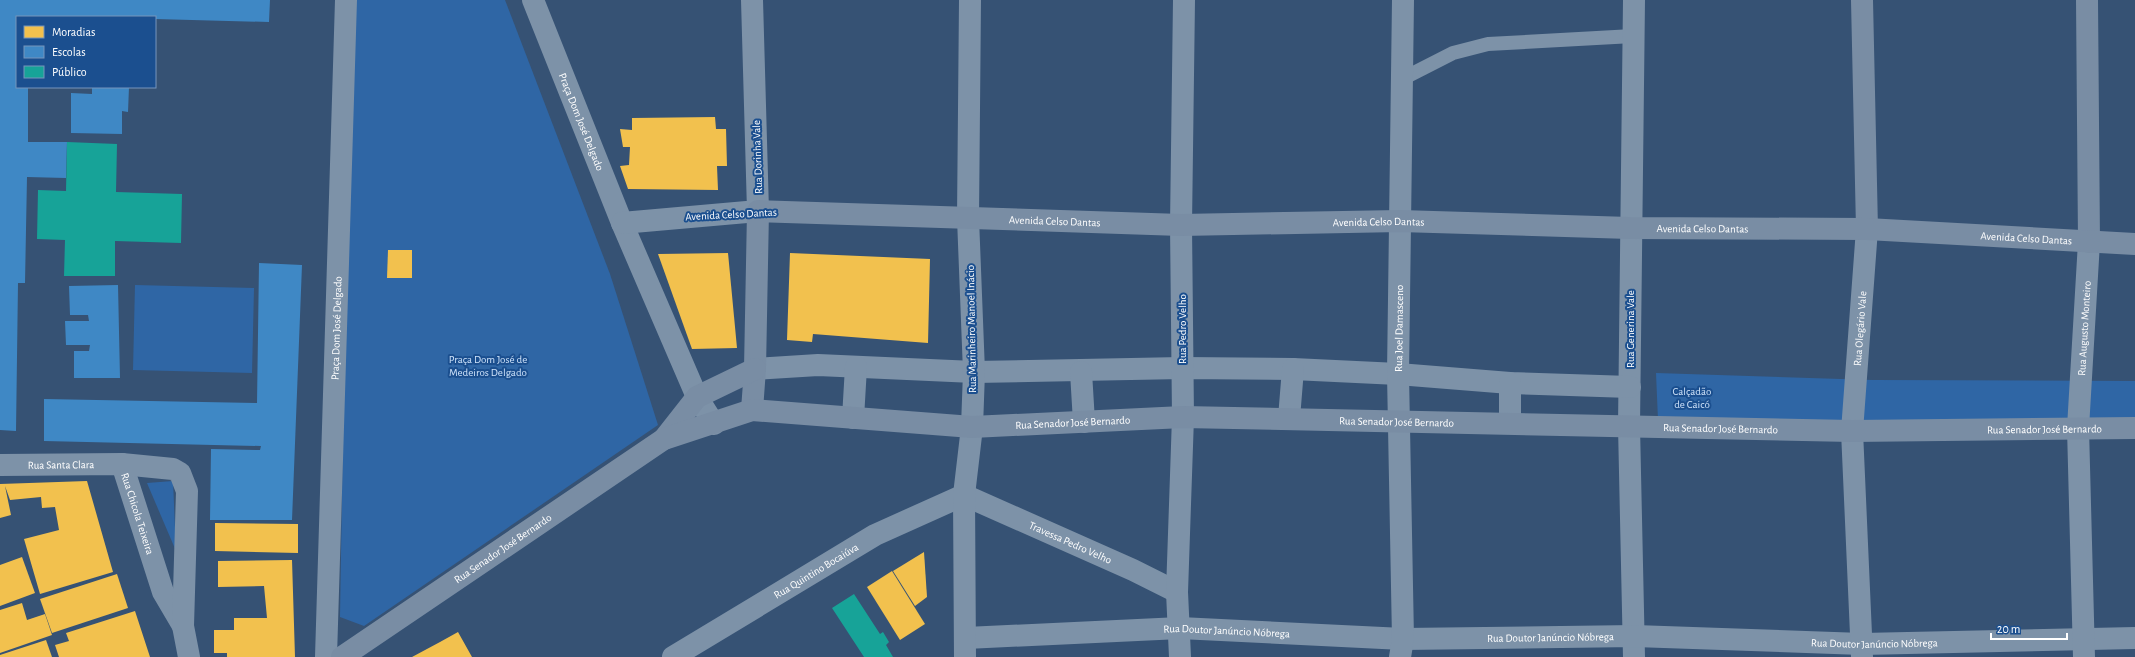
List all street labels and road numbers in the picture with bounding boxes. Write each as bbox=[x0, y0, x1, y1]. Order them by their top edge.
street label: Praça Dom José Delgado bbox=[557, 71, 605, 172]
street label: Rua Dorinha Vale bbox=[751, 120, 764, 194]
street label: Avenida Celso Dantas bbox=[685, 207, 777, 222]
street label: Avenida Celso Dantas bbox=[1009, 214, 1101, 228]
street label: Avenida Celso Dantas bbox=[1333, 216, 1425, 228]
street label: Avenida Celso Dantas bbox=[1657, 223, 1748, 234]
street label: Avenida Celso Dantas bbox=[1980, 230, 2072, 246]
street label: Rua Marinheiro Manoel Inácio bbox=[965, 265, 978, 393]
street label: Praça Dom José Delgado bbox=[329, 276, 344, 380]
street label: Rua Augusto Monteiro bbox=[2076, 280, 2093, 376]
street label: Rua Joel Damasceno bbox=[1393, 285, 1405, 372]
street label: Rua Generina Vale bbox=[1625, 290, 1636, 368]
street label: Rua Olegário Vale bbox=[1852, 291, 1868, 367]
street label: Rua Pedro Velho bbox=[1177, 294, 1188, 364]
street label: Rua Senador José Bernardo bbox=[1015, 415, 1130, 431]
street label: Rua Senador José Bernardo bbox=[1339, 415, 1454, 429]
street label: Rua Senador José Bernardo bbox=[1663, 422, 1778, 435]
street label: Rua Senador José Bernardo bbox=[1987, 423, 2102, 436]
street label: Rua Santa Clara bbox=[28, 459, 94, 471]
street label: Rua Chicola Teixeira bbox=[119, 471, 156, 556]
street label: Rua Senador José Bernardo bbox=[452, 512, 554, 585]
street label: Travessa Pedro Velho bbox=[1027, 520, 1113, 566]
street label: Rua Quintino Bocaiúva bbox=[772, 541, 860, 601]
street label: Rua Doutor Janúncio Nóbrega bbox=[1163, 623, 1290, 639]
street label: Rua Doutor Janúncio Nóbrega bbox=[1487, 631, 1614, 644]
street label: Rua Doutor Janúncio Nóbrega bbox=[1811, 637, 1938, 650]

